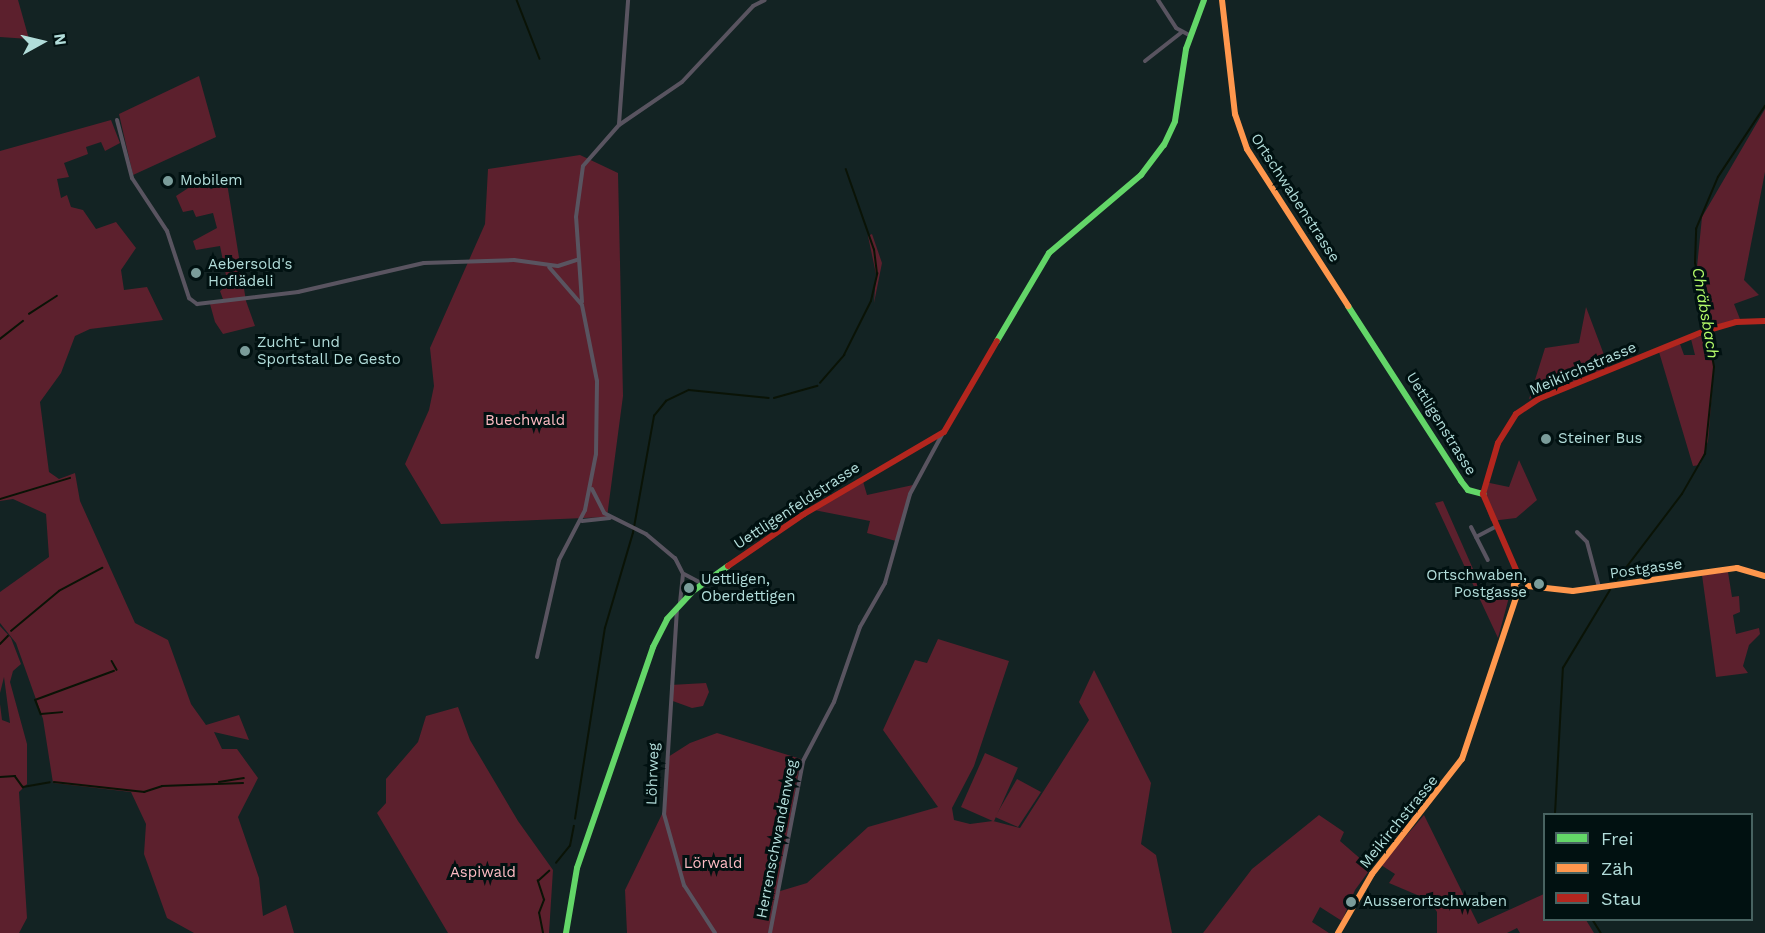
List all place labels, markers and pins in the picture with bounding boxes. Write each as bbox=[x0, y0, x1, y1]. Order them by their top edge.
place label: Mobilem bbox=[180, 172, 243, 190]
marker: Mobilem bbox=[161, 174, 175, 188]
place label: Aebersold's Hoflädeli bbox=[208, 255, 292, 290]
marker: Aebersold's Hoflädeli bbox=[189, 266, 203, 280]
place label: Zucht- und Sportstall De Gesto bbox=[257, 333, 401, 368]
marker: Zucht- und Sportstall De Gesto bbox=[238, 344, 252, 358]
place label: Steiner Bus bbox=[1558, 430, 1643, 448]
marker: Steiner Bus bbox=[1539, 432, 1553, 446]
place label: Ortschwaben, Postgasse bbox=[1426, 566, 1527, 601]
place label: Uettligen, Oberdettigen bbox=[701, 570, 795, 605]
marker: Ortschwaben, Postgasse bbox=[1532, 577, 1546, 591]
marker: Uettligen, Oberdettigen bbox=[682, 581, 696, 595]
place label: Ausserortschwaben bbox=[1363, 893, 1507, 911]
marker: Ausserortschwaben bbox=[1344, 895, 1358, 909]

